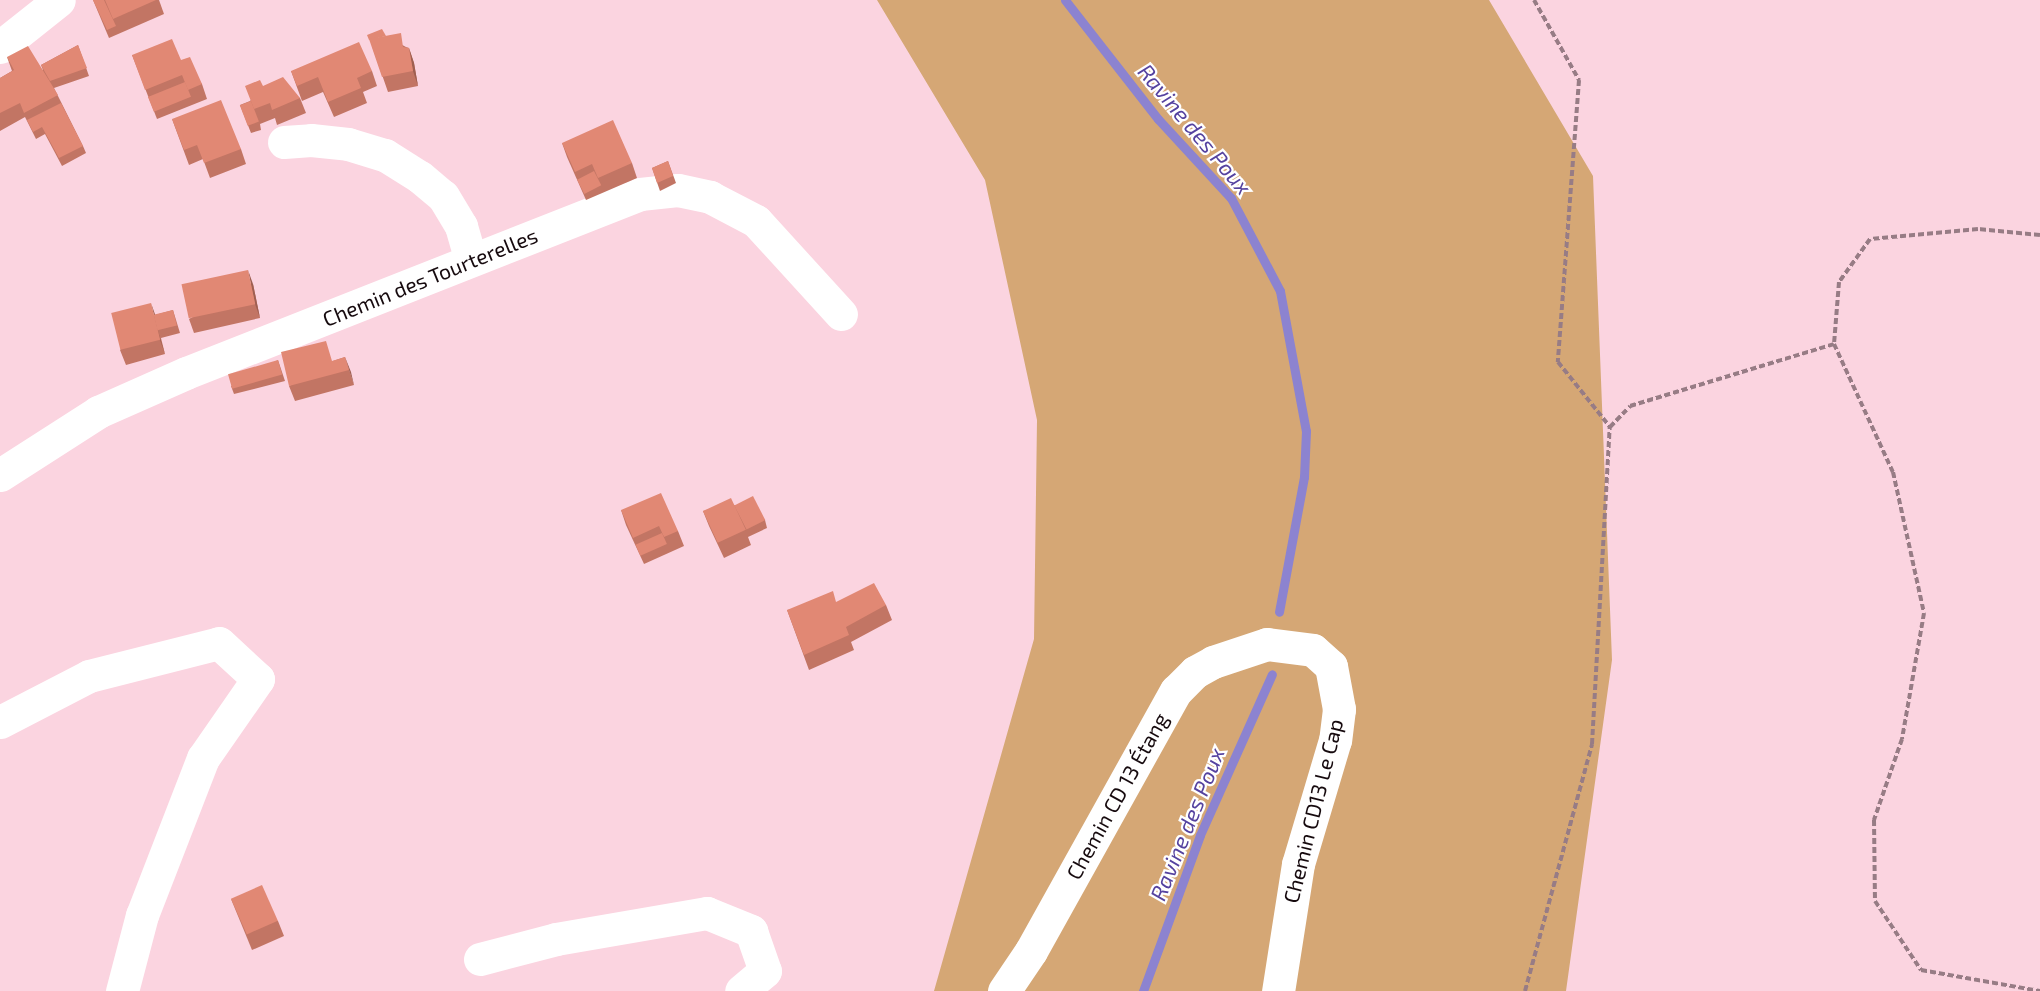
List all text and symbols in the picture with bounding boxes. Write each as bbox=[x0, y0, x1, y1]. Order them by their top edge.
water label: Ravine des Poux bbox=[1133, 58, 1257, 200]
street label: Chemin des Tourterelles bbox=[319, 222, 541, 332]
street label: Chemin CD 13 Étang bbox=[1061, 708, 1173, 884]
street label: Chemin CD13 Le Cap bbox=[1278, 716, 1348, 906]
water label: Ravine des Poux bbox=[1144, 744, 1230, 904]

